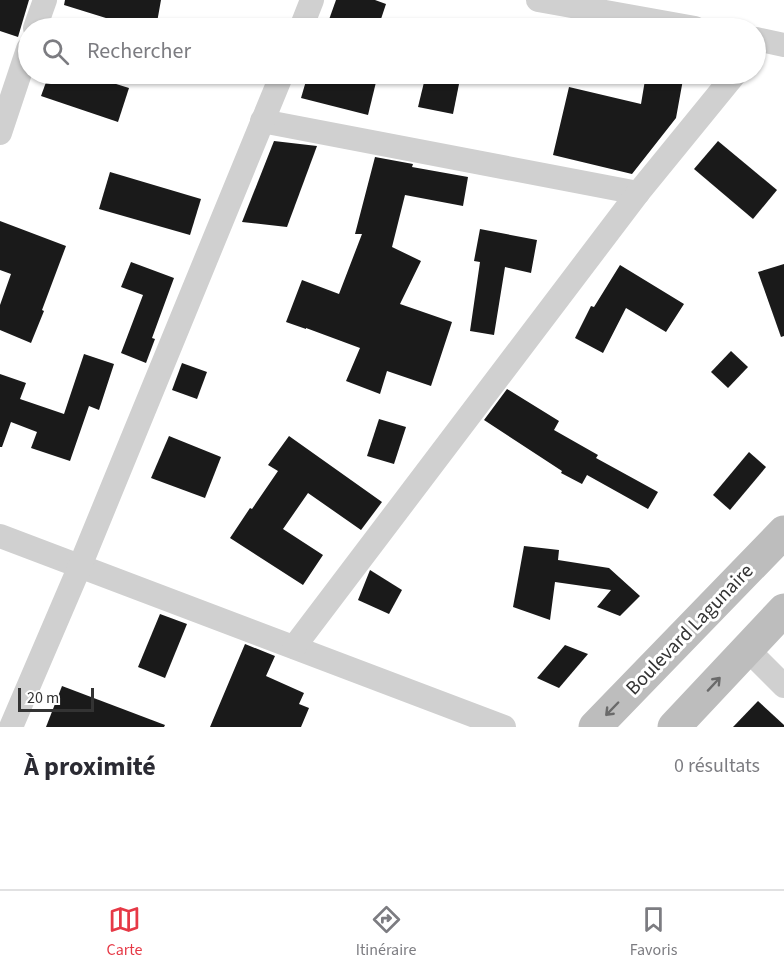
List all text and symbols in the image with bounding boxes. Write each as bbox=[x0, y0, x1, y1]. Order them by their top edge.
search box bbox=[18, 18, 766, 84]
icon: search bbox=[39, 35, 72, 68]
text: Rechercher bbox=[87, 35, 191, 67]
street label: Boulevard Lagunaire bbox=[620, 558, 760, 702]
one-way arrow bbox=[707, 677, 721, 692]
scale bar bbox=[18, 685, 94, 712]
text: 20 m bbox=[27, 687, 59, 709]
one-way arrow bbox=[605, 702, 619, 717]
text: À proximité bbox=[24, 748, 156, 785]
text: 0 résultats bbox=[674, 752, 760, 780]
tab: Carte bbox=[107, 903, 142, 961]
tab: Itinéraire bbox=[356, 903, 416, 961]
tab: Favoris bbox=[630, 903, 677, 961]

